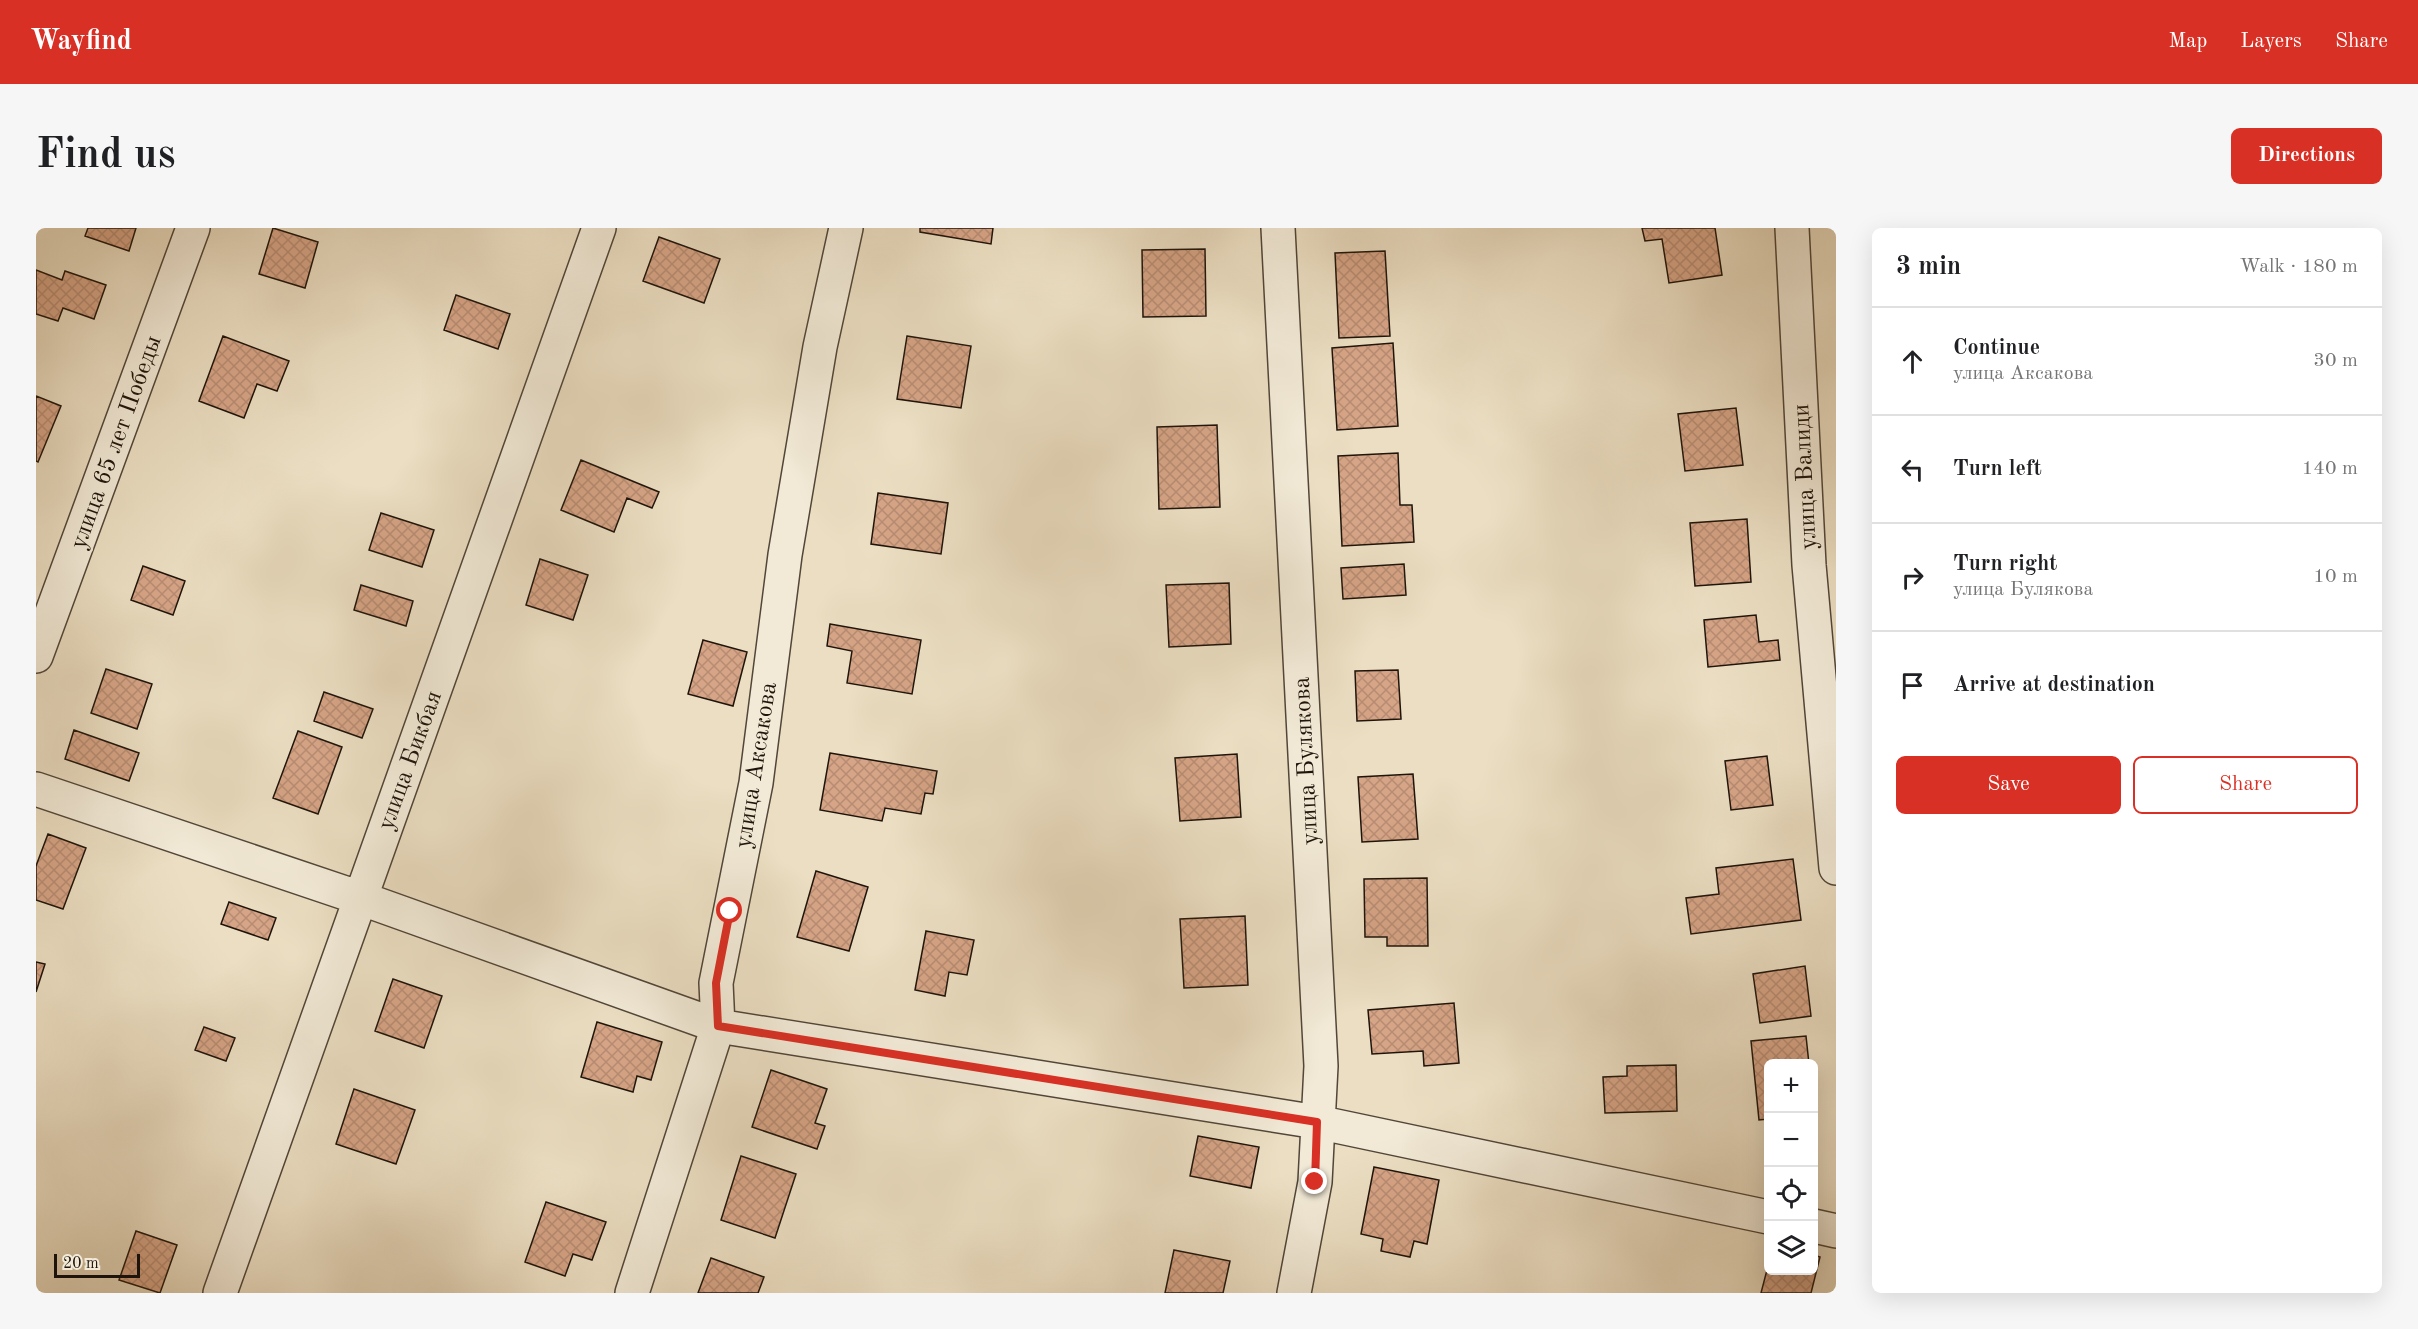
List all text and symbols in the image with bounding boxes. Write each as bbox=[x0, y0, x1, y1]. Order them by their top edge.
text: Wayfind bbox=[30, 28, 132, 56]
text: Map bbox=[2168, 31, 2207, 52]
text: Layers bbox=[2240, 31, 2302, 52]
text: Share bbox=[2335, 31, 2388, 52]
button: Directions bbox=[2231, 128, 2382, 184]
text: Find us bbox=[36, 135, 175, 177]
text: 3 min bbox=[1896, 254, 1961, 280]
text: Walk · 180 m bbox=[2239, 257, 2358, 277]
street label: улица 65 лет Победы bbox=[67, 333, 167, 553]
text: Continue bbox=[1953, 337, 2040, 359]
icon: ahead bbox=[1896, 345, 1929, 378]
text: 30 m bbox=[2313, 351, 2358, 371]
text: улица Аксакова bbox=[1953, 364, 2093, 384]
street label: улица Валиди bbox=[1790, 403, 1822, 551]
icon: left bbox=[1896, 453, 1929, 486]
text: Turn left bbox=[1953, 458, 2042, 480]
text: 140 m bbox=[2302, 459, 2358, 479]
text: Turn right bbox=[1953, 553, 2057, 575]
icon: right bbox=[1896, 561, 1929, 594]
text: 10 m bbox=[2313, 567, 2358, 587]
text: улица Булякова bbox=[1953, 580, 2093, 600]
icon: arrive bbox=[1896, 669, 1929, 702]
text: Arrive at destination bbox=[1953, 674, 2155, 696]
street label: улица Булякова bbox=[1291, 676, 1323, 846]
street label: улица Аксакова bbox=[732, 680, 782, 850]
street label: улица Бикбая bbox=[375, 688, 447, 834]
button: Save bbox=[1896, 756, 2121, 814]
button: Share bbox=[2133, 756, 2358, 814]
route start bbox=[716, 897, 742, 923]
map controls bbox=[1764, 1059, 1818, 1275]
button: + bbox=[1764, 1059, 1818, 1113]
button: − bbox=[1764, 1113, 1818, 1167]
button: locate bbox=[1764, 1167, 1818, 1221]
route end bbox=[1301, 1168, 1327, 1194]
button: layers bbox=[1764, 1221, 1818, 1275]
scale bar bbox=[54, 1251, 140, 1278]
text: 20 m bbox=[63, 1256, 99, 1272]

